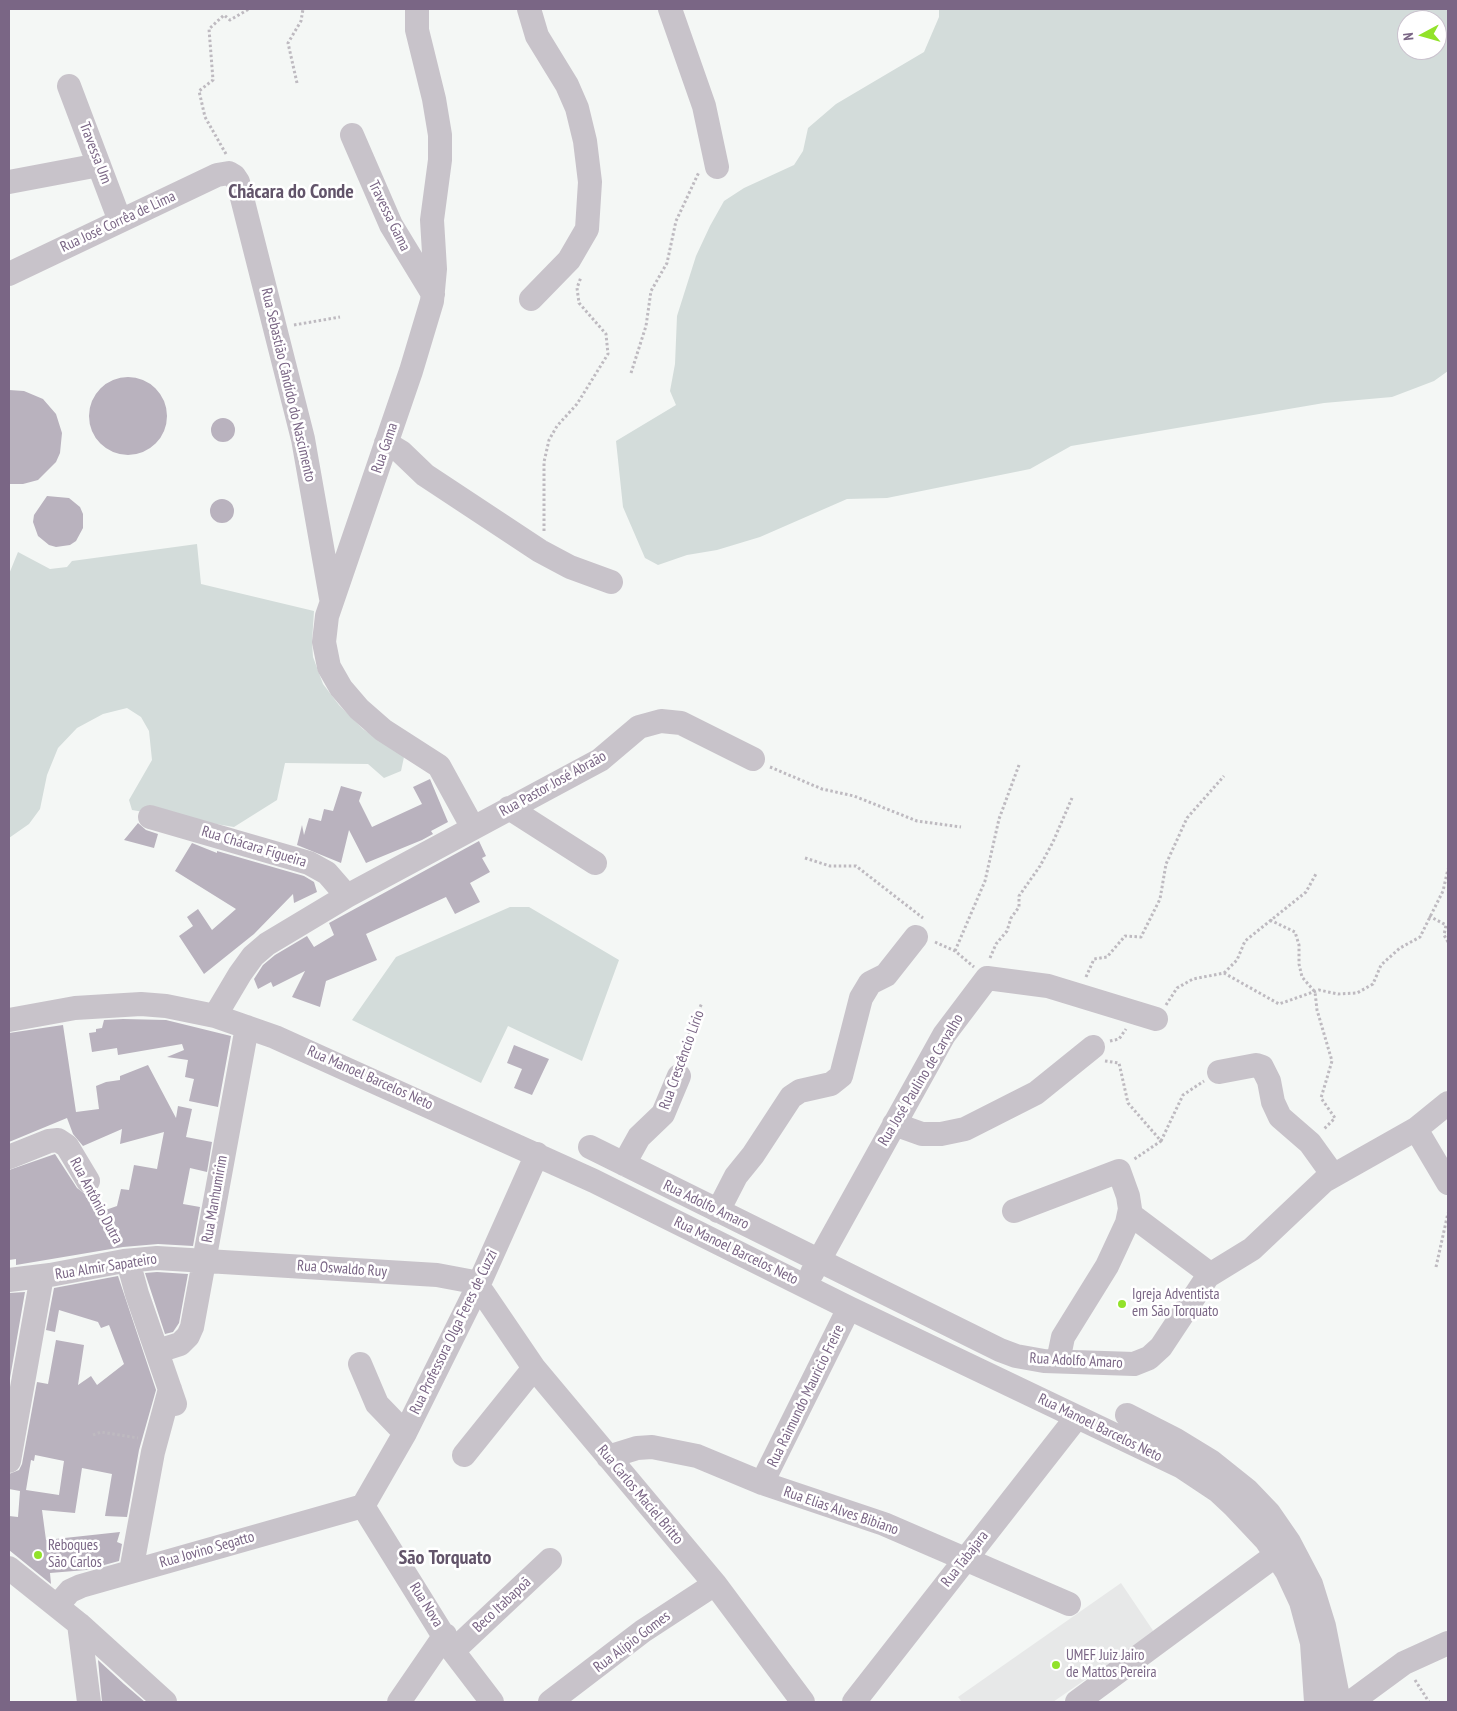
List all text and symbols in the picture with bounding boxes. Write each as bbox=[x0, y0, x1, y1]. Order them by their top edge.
north arrow bbox=[1397, 10, 1447, 60]
text: N bbox=[1399, 32, 1417, 41]
street label: Travessa Um bbox=[75, 120, 115, 186]
street label: Travessa Gama bbox=[364, 178, 414, 254]
district label: Chácara do Conde bbox=[228, 180, 354, 204]
street label: Rua José Corrêa de Lima bbox=[58, 187, 178, 257]
street label: Rua Sebastião Cândido do Nascimento bbox=[257, 286, 319, 484]
street label: Rua Gama bbox=[368, 420, 402, 476]
street label: Rua Pastor José Abraão bbox=[497, 747, 609, 821]
street label: Rua Chácara Figueira bbox=[199, 822, 309, 872]
street label: Rua Crescêncio Lírio bbox=[656, 1008, 708, 1112]
street label: Rua José Paulino de Carvalho bbox=[875, 1011, 967, 1149]
street label: Rua Manoel Barcelos Neto bbox=[304, 1042, 436, 1114]
street label: Rua Manhumirim bbox=[198, 1154, 232, 1244]
street label: Rua Antônio Dutra bbox=[66, 1155, 126, 1247]
street label: Rua Adolfo Amaro bbox=[660, 1176, 752, 1234]
street label: Rua Manoel Barcelos Neto bbox=[671, 1213, 801, 1289]
street label: Rua Professora Olga Feres de Cuzzi bbox=[406, 1247, 502, 1417]
street label: Rua Almir Sapateiro bbox=[54, 1250, 158, 1284]
street label: Rua Oswaldo Ruy bbox=[296, 1257, 388, 1281]
place label: Igreja Adventista em São Torquato bbox=[1132, 1286, 1219, 1321]
marker: Igreja Adventista em São Torquato bbox=[1116, 1298, 1128, 1310]
street label: Rua Raimundo Mauricio Freire bbox=[764, 1322, 848, 1470]
street label: Rua Adolfo Amaro bbox=[1029, 1350, 1123, 1372]
street label: Rua Manoel Barcelos Neto bbox=[1035, 1390, 1165, 1466]
street label: Rua Carlos Maciel Britto bbox=[593, 1442, 687, 1548]
street label: Rua Elias Alves Bibiano bbox=[781, 1483, 901, 1539]
street label: Rua Tabajara bbox=[938, 1527, 992, 1591]
street label: Rua Jovino Segatto bbox=[158, 1528, 256, 1572]
place label: Reboques São Carlos bbox=[48, 1537, 102, 1572]
district label: São Torquato bbox=[399, 1546, 491, 1570]
marker: Reboques São Carlos bbox=[32, 1549, 44, 1561]
street label: Beco Itabapoã bbox=[469, 1574, 535, 1636]
street label: Rua Nova bbox=[405, 1579, 447, 1631]
street label: Rua Alípio Gomes bbox=[590, 1607, 674, 1677]
place label: UMEF Juiz Jairo de Mattos Pereira bbox=[1066, 1647, 1156, 1682]
marker: UMEF Juiz Jairo de Mattos Pereira bbox=[1050, 1659, 1062, 1671]

